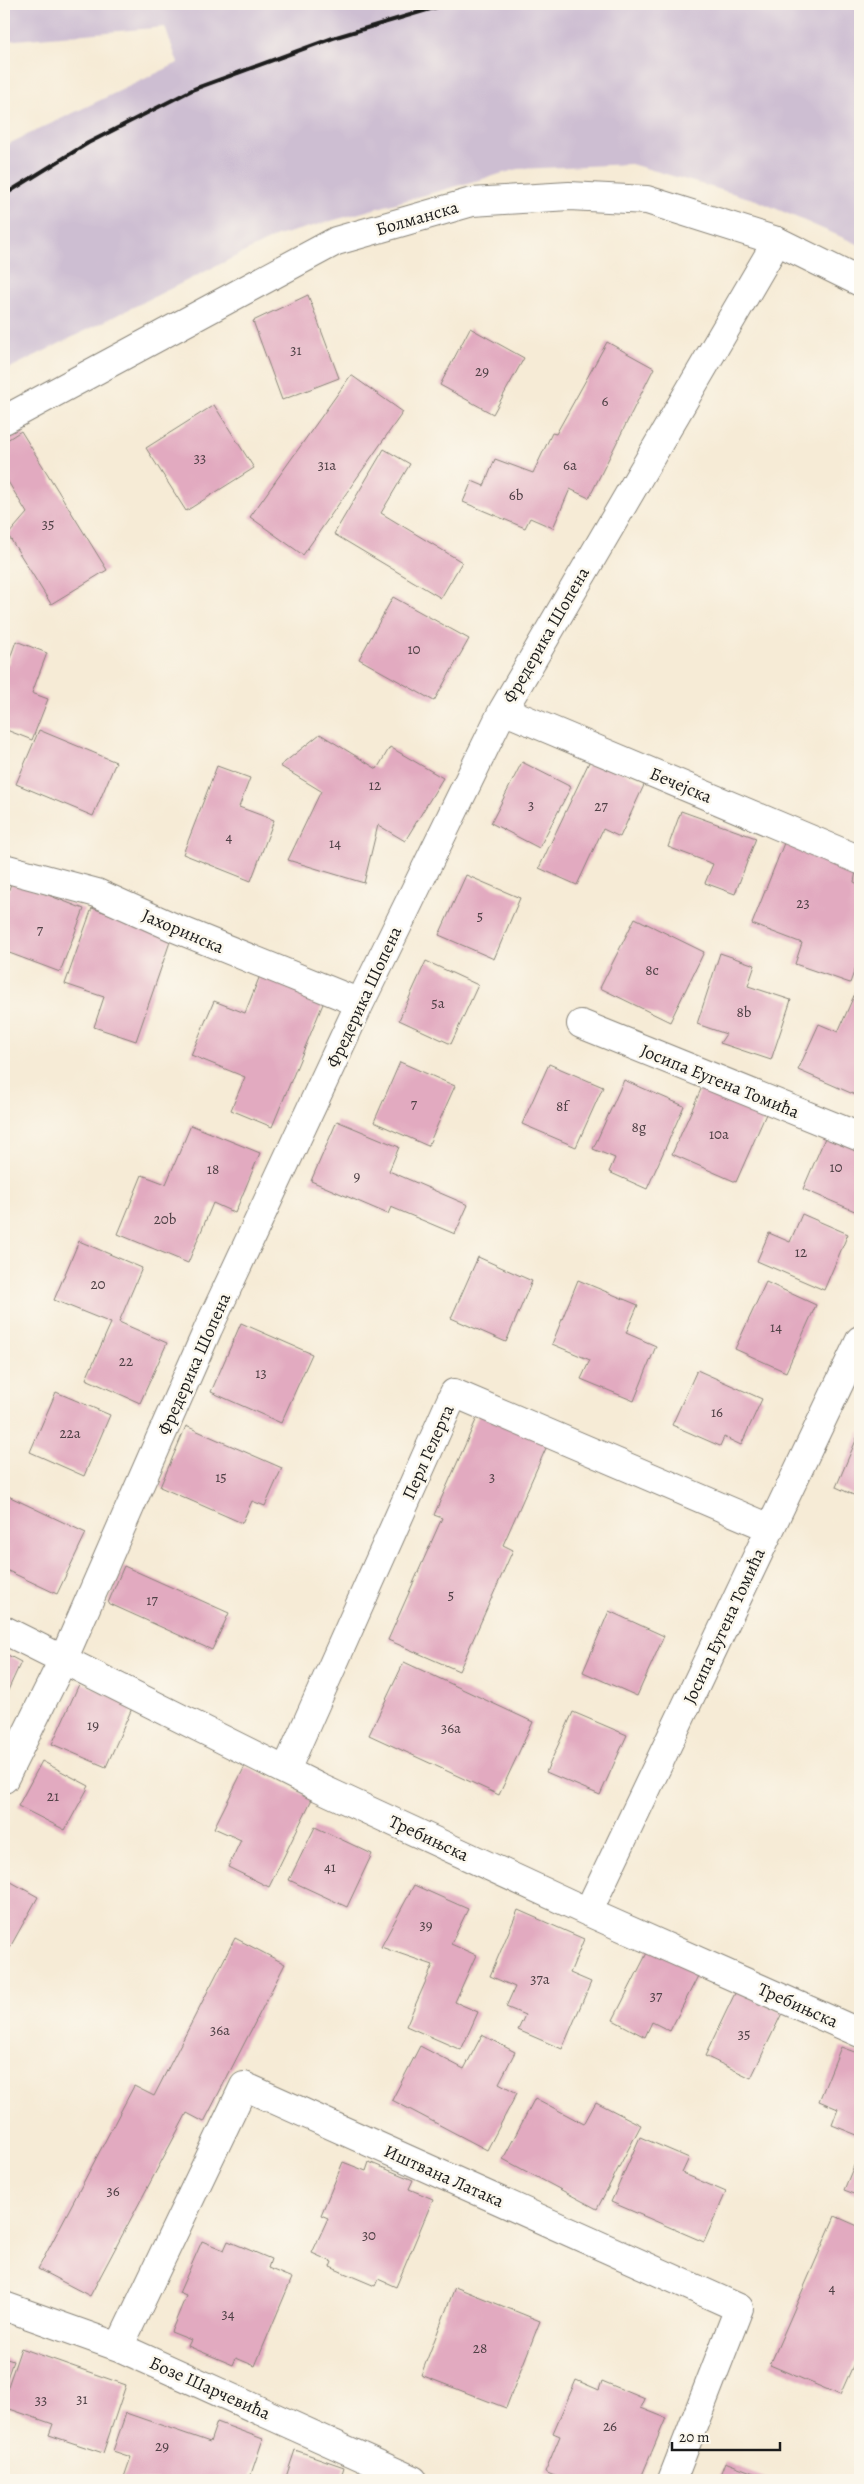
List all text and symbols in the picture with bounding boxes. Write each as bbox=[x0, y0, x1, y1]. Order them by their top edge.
street label: Болманска bbox=[373, 195, 462, 241]
house number: 31 bbox=[290, 340, 302, 360]
house number: 29 bbox=[475, 361, 489, 381]
house number: 6 bbox=[602, 391, 609, 411]
house number: 33 bbox=[194, 448, 206, 468]
house number: 31a bbox=[318, 455, 336, 475]
house number: 6a bbox=[563, 455, 577, 475]
house number: 6b bbox=[509, 485, 524, 505]
house number: 35 bbox=[42, 514, 54, 534]
street label: Фредерика Шопена bbox=[497, 562, 595, 707]
house number: 10 bbox=[407, 639, 421, 659]
street label: Бечејска bbox=[646, 761, 716, 809]
house number: 12 bbox=[369, 775, 381, 795]
house number: 3 bbox=[528, 795, 534, 815]
house number: 27 bbox=[594, 796, 608, 816]
house number: 4 bbox=[226, 827, 233, 847]
house number: 14 bbox=[329, 833, 341, 853]
house number: 23 bbox=[796, 893, 810, 913]
street label: Јахоринска bbox=[138, 903, 228, 959]
house number: 5 bbox=[477, 906, 483, 926]
house number: 7 bbox=[37, 920, 44, 940]
street label: Фредерика Шопена bbox=[321, 922, 408, 1072]
house number: 8c bbox=[645, 960, 659, 980]
house number: 5a bbox=[431, 993, 445, 1013]
house number: 8b bbox=[737, 1002, 752, 1022]
street label: Јосипа Еугена Томића bbox=[637, 1038, 804, 1124]
house number: 7 bbox=[411, 1094, 418, 1114]
house number: 8f bbox=[556, 1096, 570, 1116]
house number: 8g bbox=[632, 1117, 647, 1137]
house number: 10a bbox=[709, 1124, 729, 1144]
house number: 10 bbox=[829, 1157, 843, 1177]
house number: 18 bbox=[207, 1159, 219, 1179]
house number: 9 bbox=[354, 1166, 361, 1186]
house number: 20b bbox=[154, 1209, 177, 1229]
house number: 12 bbox=[795, 1242, 807, 1262]
house number: 20 bbox=[90, 1274, 106, 1294]
street label: Фредерика Шопена bbox=[152, 1288, 236, 1439]
house number: 14 bbox=[770, 1317, 782, 1337]
house number: 22 bbox=[119, 1351, 133, 1371]
house number: 13 bbox=[255, 1363, 267, 1383]
street label: Перл Гелерта bbox=[396, 1400, 460, 1503]
house number: 16 bbox=[711, 1402, 723, 1422]
house number: 22a bbox=[59, 1423, 81, 1443]
house number: 15 bbox=[215, 1467, 227, 1487]
house number: 3 bbox=[489, 1467, 495, 1487]
street label: Јосипа Еугена Томића bbox=[677, 1544, 771, 1708]
house number: 5 bbox=[448, 1585, 454, 1605]
house number: 17 bbox=[146, 1590, 158, 1610]
house number: 19 bbox=[87, 1715, 99, 1735]
house number: 36a bbox=[441, 1718, 461, 1738]
house number: 21 bbox=[47, 1786, 59, 1806]
street label: Требињска bbox=[385, 1809, 473, 1867]
house number: 41 bbox=[324, 1857, 336, 1877]
house number: 39 bbox=[419, 1915, 433, 1935]
house number: 37a bbox=[530, 1969, 550, 1989]
street label: Требињска bbox=[754, 1977, 842, 2034]
house number: 37 bbox=[650, 1986, 663, 2006]
house number: 36a bbox=[210, 2020, 230, 2040]
house number: 35 bbox=[738, 2024, 750, 2044]
street label: Иштвана Латака bbox=[380, 2139, 508, 2213]
house number: 36 bbox=[106, 2181, 120, 2201]
house number: 30 bbox=[362, 2225, 376, 2245]
house number: 4 bbox=[829, 2278, 836, 2298]
house number: 34 bbox=[221, 2304, 235, 2324]
house number: 28 bbox=[473, 2338, 487, 2358]
street label: Бозе Шарчевића bbox=[146, 2351, 275, 2426]
house number: 31 bbox=[76, 2389, 88, 2409]
house number: 33 bbox=[35, 2390, 47, 2410]
house number: 26 bbox=[603, 2416, 617, 2436]
scale bar bbox=[672, 2419, 779, 2451]
text: 20 m bbox=[679, 2427, 710, 2447]
house number: 29 bbox=[155, 2436, 169, 2456]

